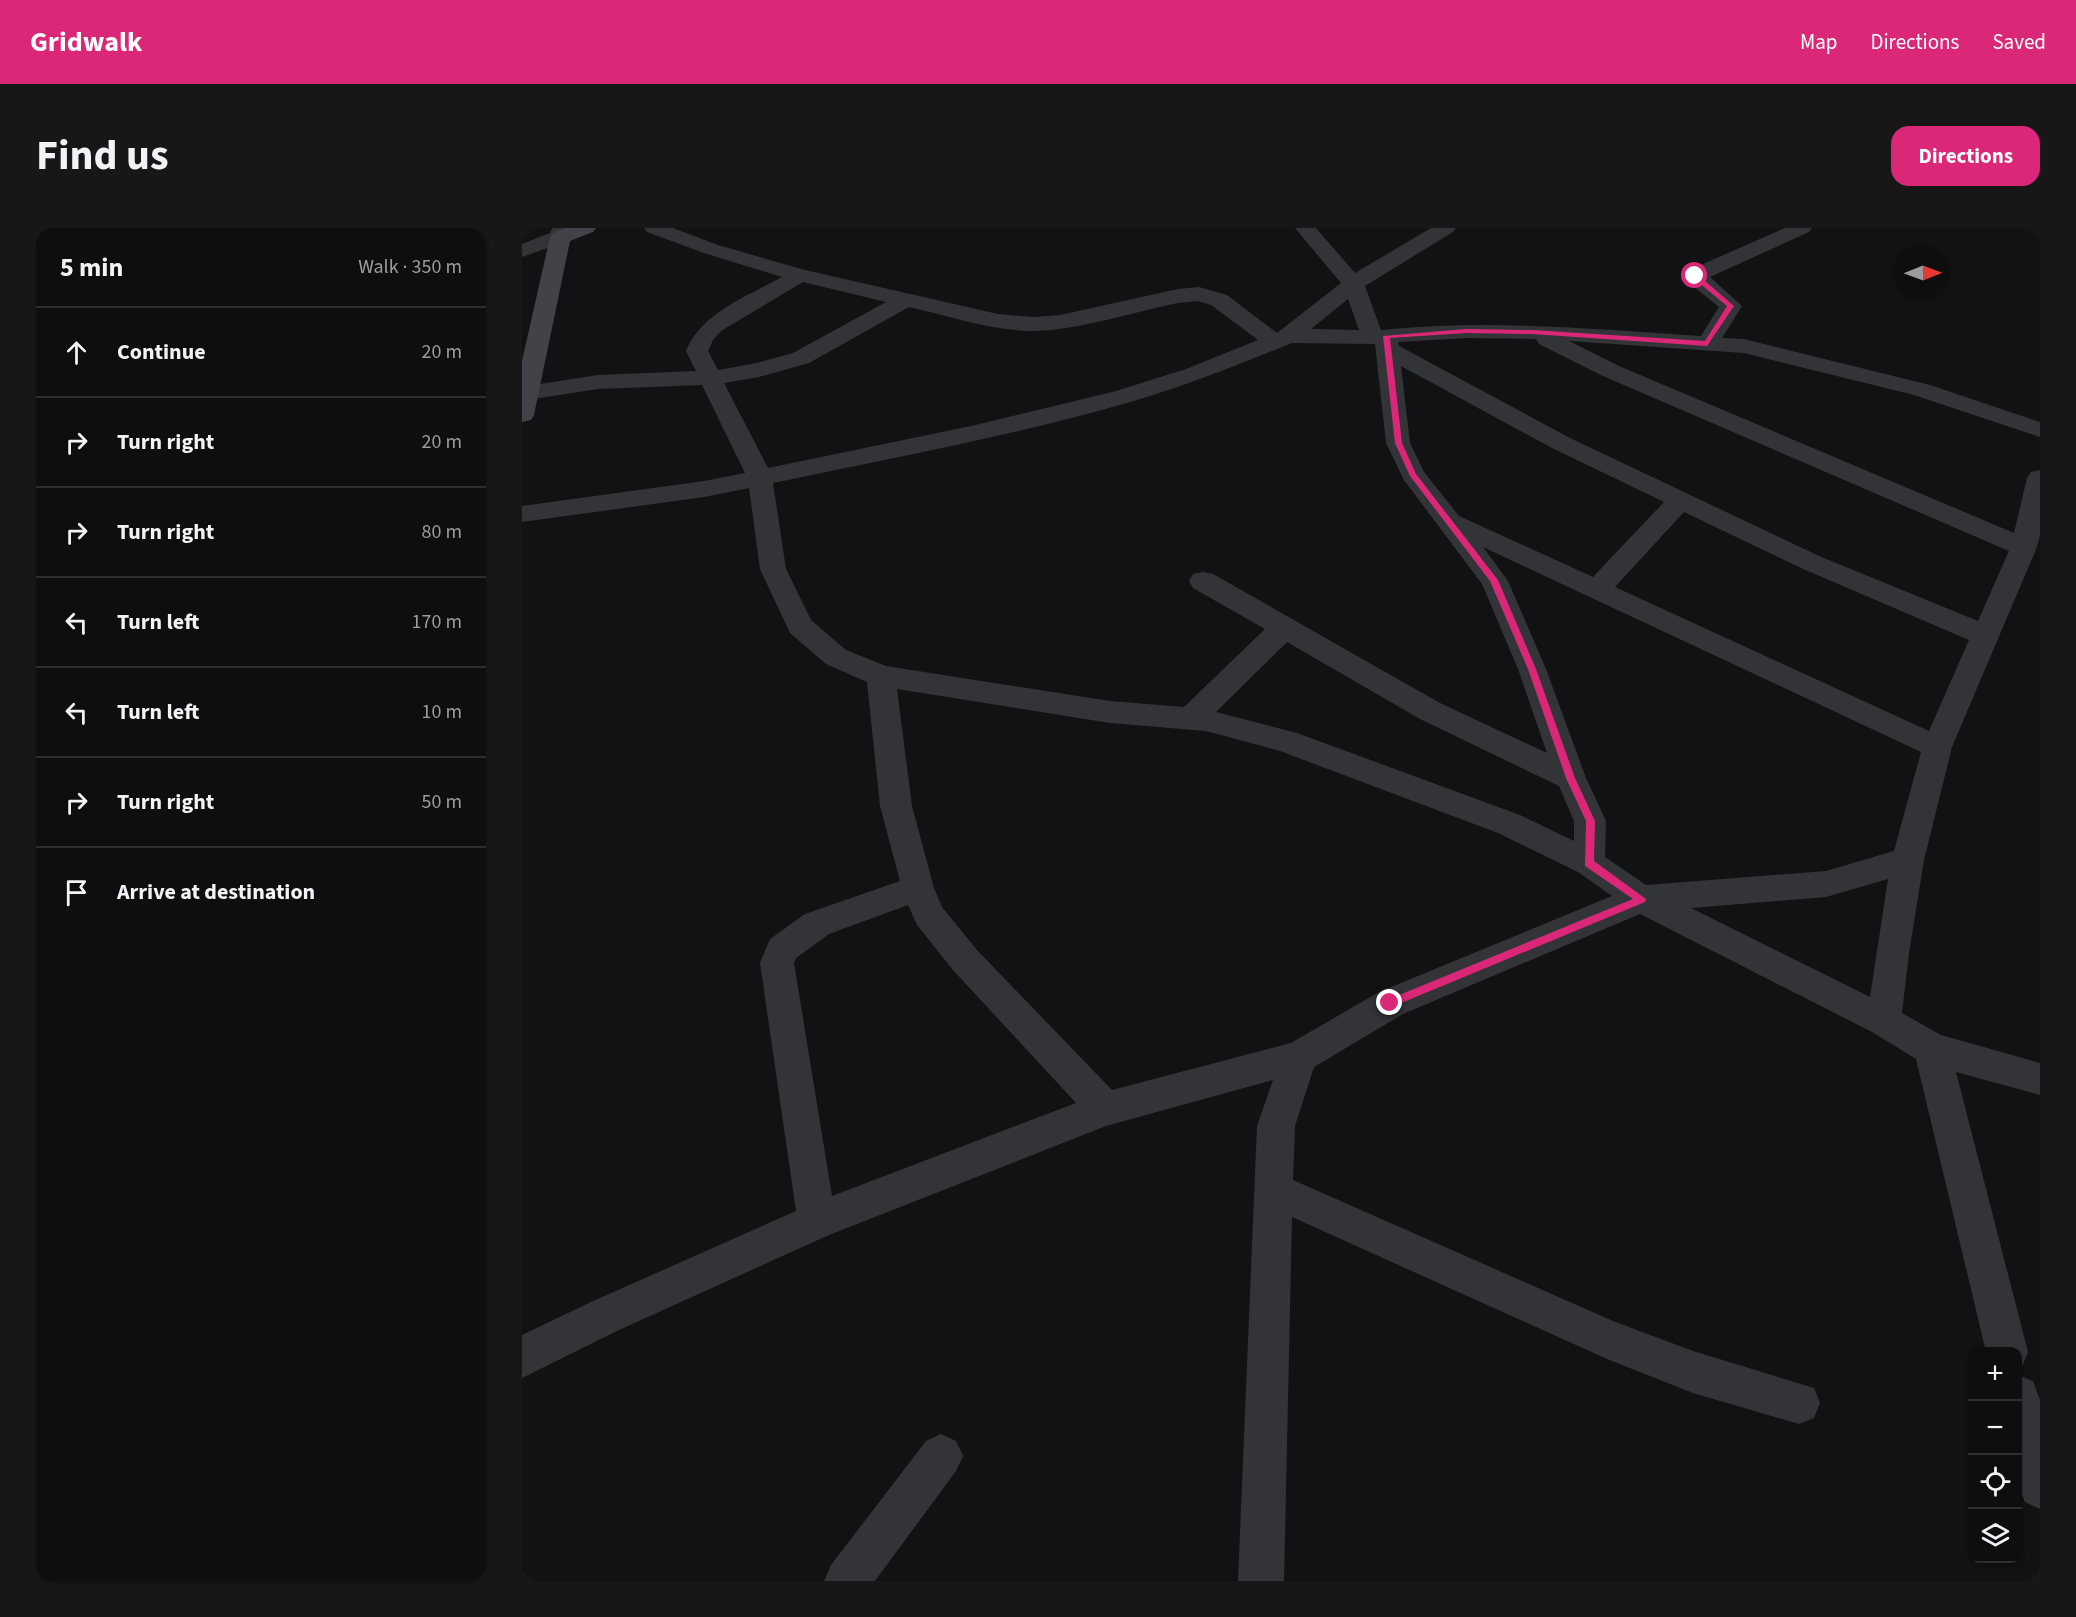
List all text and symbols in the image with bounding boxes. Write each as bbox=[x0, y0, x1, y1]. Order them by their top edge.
text: Gridwalk bbox=[30, 22, 142, 62]
text: Map bbox=[1800, 27, 1838, 57]
text: Directions bbox=[1871, 27, 1959, 57]
text: Saved bbox=[1992, 27, 2046, 57]
text: Find us bbox=[36, 126, 169, 186]
button: Directions bbox=[1891, 126, 2040, 186]
north arrow bbox=[1896, 246, 1950, 300]
text: 5 min bbox=[60, 249, 123, 286]
text: Walk · 350 m bbox=[358, 253, 462, 281]
route start bbox=[1681, 262, 1707, 288]
icon: ahead bbox=[60, 336, 93, 369]
text: Continue bbox=[117, 336, 206, 368]
text: 20 m bbox=[422, 338, 462, 366]
icon: right bbox=[60, 426, 93, 459]
text: Turn right bbox=[117, 426, 214, 458]
text: 20 m bbox=[422, 428, 462, 456]
icon: right bbox=[60, 516, 93, 549]
text: Turn right bbox=[117, 516, 214, 548]
text: 80 m bbox=[422, 518, 462, 546]
icon: left bbox=[60, 606, 93, 639]
text: Turn left bbox=[117, 606, 199, 638]
text: 170 m bbox=[412, 608, 462, 636]
icon: left bbox=[60, 696, 93, 729]
text: Turn left bbox=[117, 696, 199, 728]
text: 10 m bbox=[422, 698, 462, 726]
icon: right bbox=[60, 786, 93, 819]
text: Turn right bbox=[117, 786, 214, 818]
text: 50 m bbox=[422, 788, 462, 816]
icon: arrive bbox=[60, 876, 93, 909]
text: Arrive at destination bbox=[117, 876, 315, 908]
route end bbox=[1376, 989, 1402, 1015]
map controls bbox=[1968, 1347, 2022, 1563]
button: + bbox=[1968, 1347, 2022, 1401]
button: − bbox=[1968, 1401, 2022, 1455]
button: locate bbox=[1968, 1455, 2022, 1509]
button: layers bbox=[1968, 1509, 2022, 1563]

